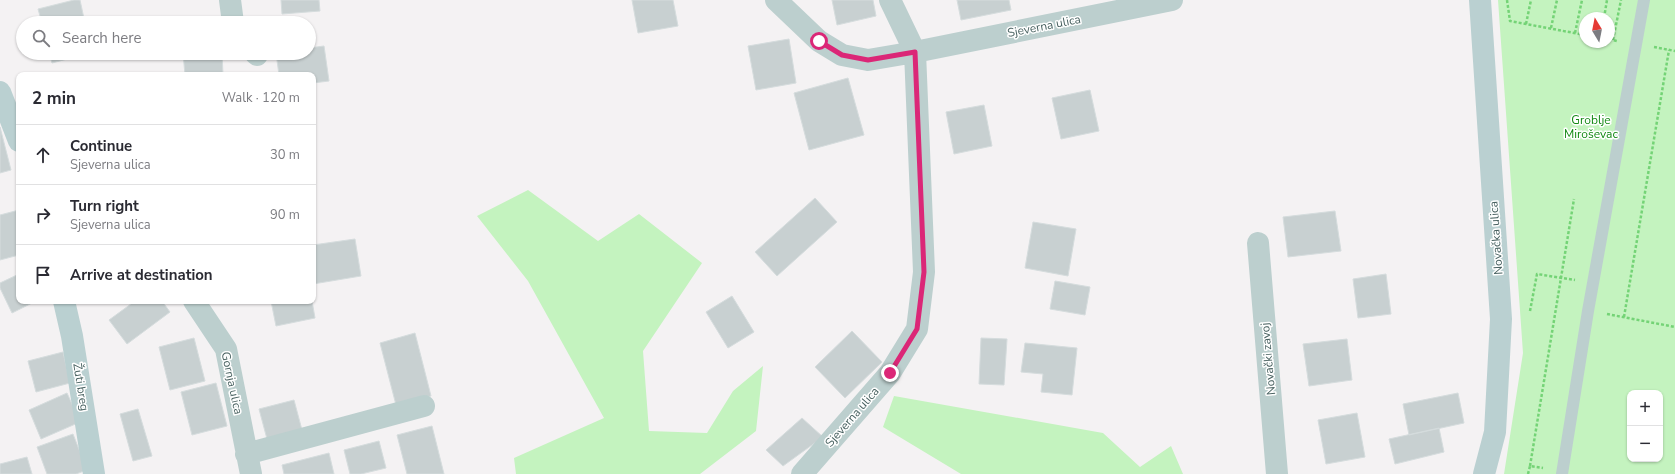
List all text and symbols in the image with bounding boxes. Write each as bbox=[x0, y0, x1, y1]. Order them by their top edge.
street label: Sjeverna ulica bbox=[1006, 11, 1082, 41]
north arrow bbox=[1579, 12, 1615, 48]
search box bbox=[16, 16, 316, 60]
icon: search bbox=[30, 27, 52, 49]
text: Search here bbox=[62, 28, 142, 48]
route start bbox=[810, 32, 828, 50]
text: 2 min bbox=[32, 87, 76, 110]
text: Walk · 120 m bbox=[222, 89, 300, 107]
park label: Groblje Miroševac bbox=[1564, 112, 1618, 142]
text: Continue bbox=[70, 136, 132, 156]
icon: ahead bbox=[32, 144, 54, 166]
text: 30 m bbox=[270, 146, 300, 164]
text: Sjeverna ulica bbox=[70, 156, 151, 174]
text: Turn right bbox=[70, 196, 139, 216]
street label: Novačka ulica bbox=[1485, 201, 1507, 275]
icon: right bbox=[32, 204, 54, 226]
text: 90 m bbox=[270, 206, 300, 224]
text: Sjeverna ulica bbox=[70, 216, 151, 234]
icon: arrive bbox=[32, 264, 54, 286]
text: Arrive at destination bbox=[70, 265, 213, 285]
street label: Novački zavoj bbox=[1257, 322, 1279, 396]
street label: Gornja ulica bbox=[218, 350, 246, 416]
street label: Žuti breg bbox=[69, 362, 93, 412]
route end bbox=[881, 364, 899, 382]
street label: Sjeverna ulica bbox=[822, 384, 882, 450]
map controls bbox=[1627, 390, 1663, 462]
button: + bbox=[1627, 390, 1663, 426]
button: − bbox=[1627, 426, 1663, 462]

